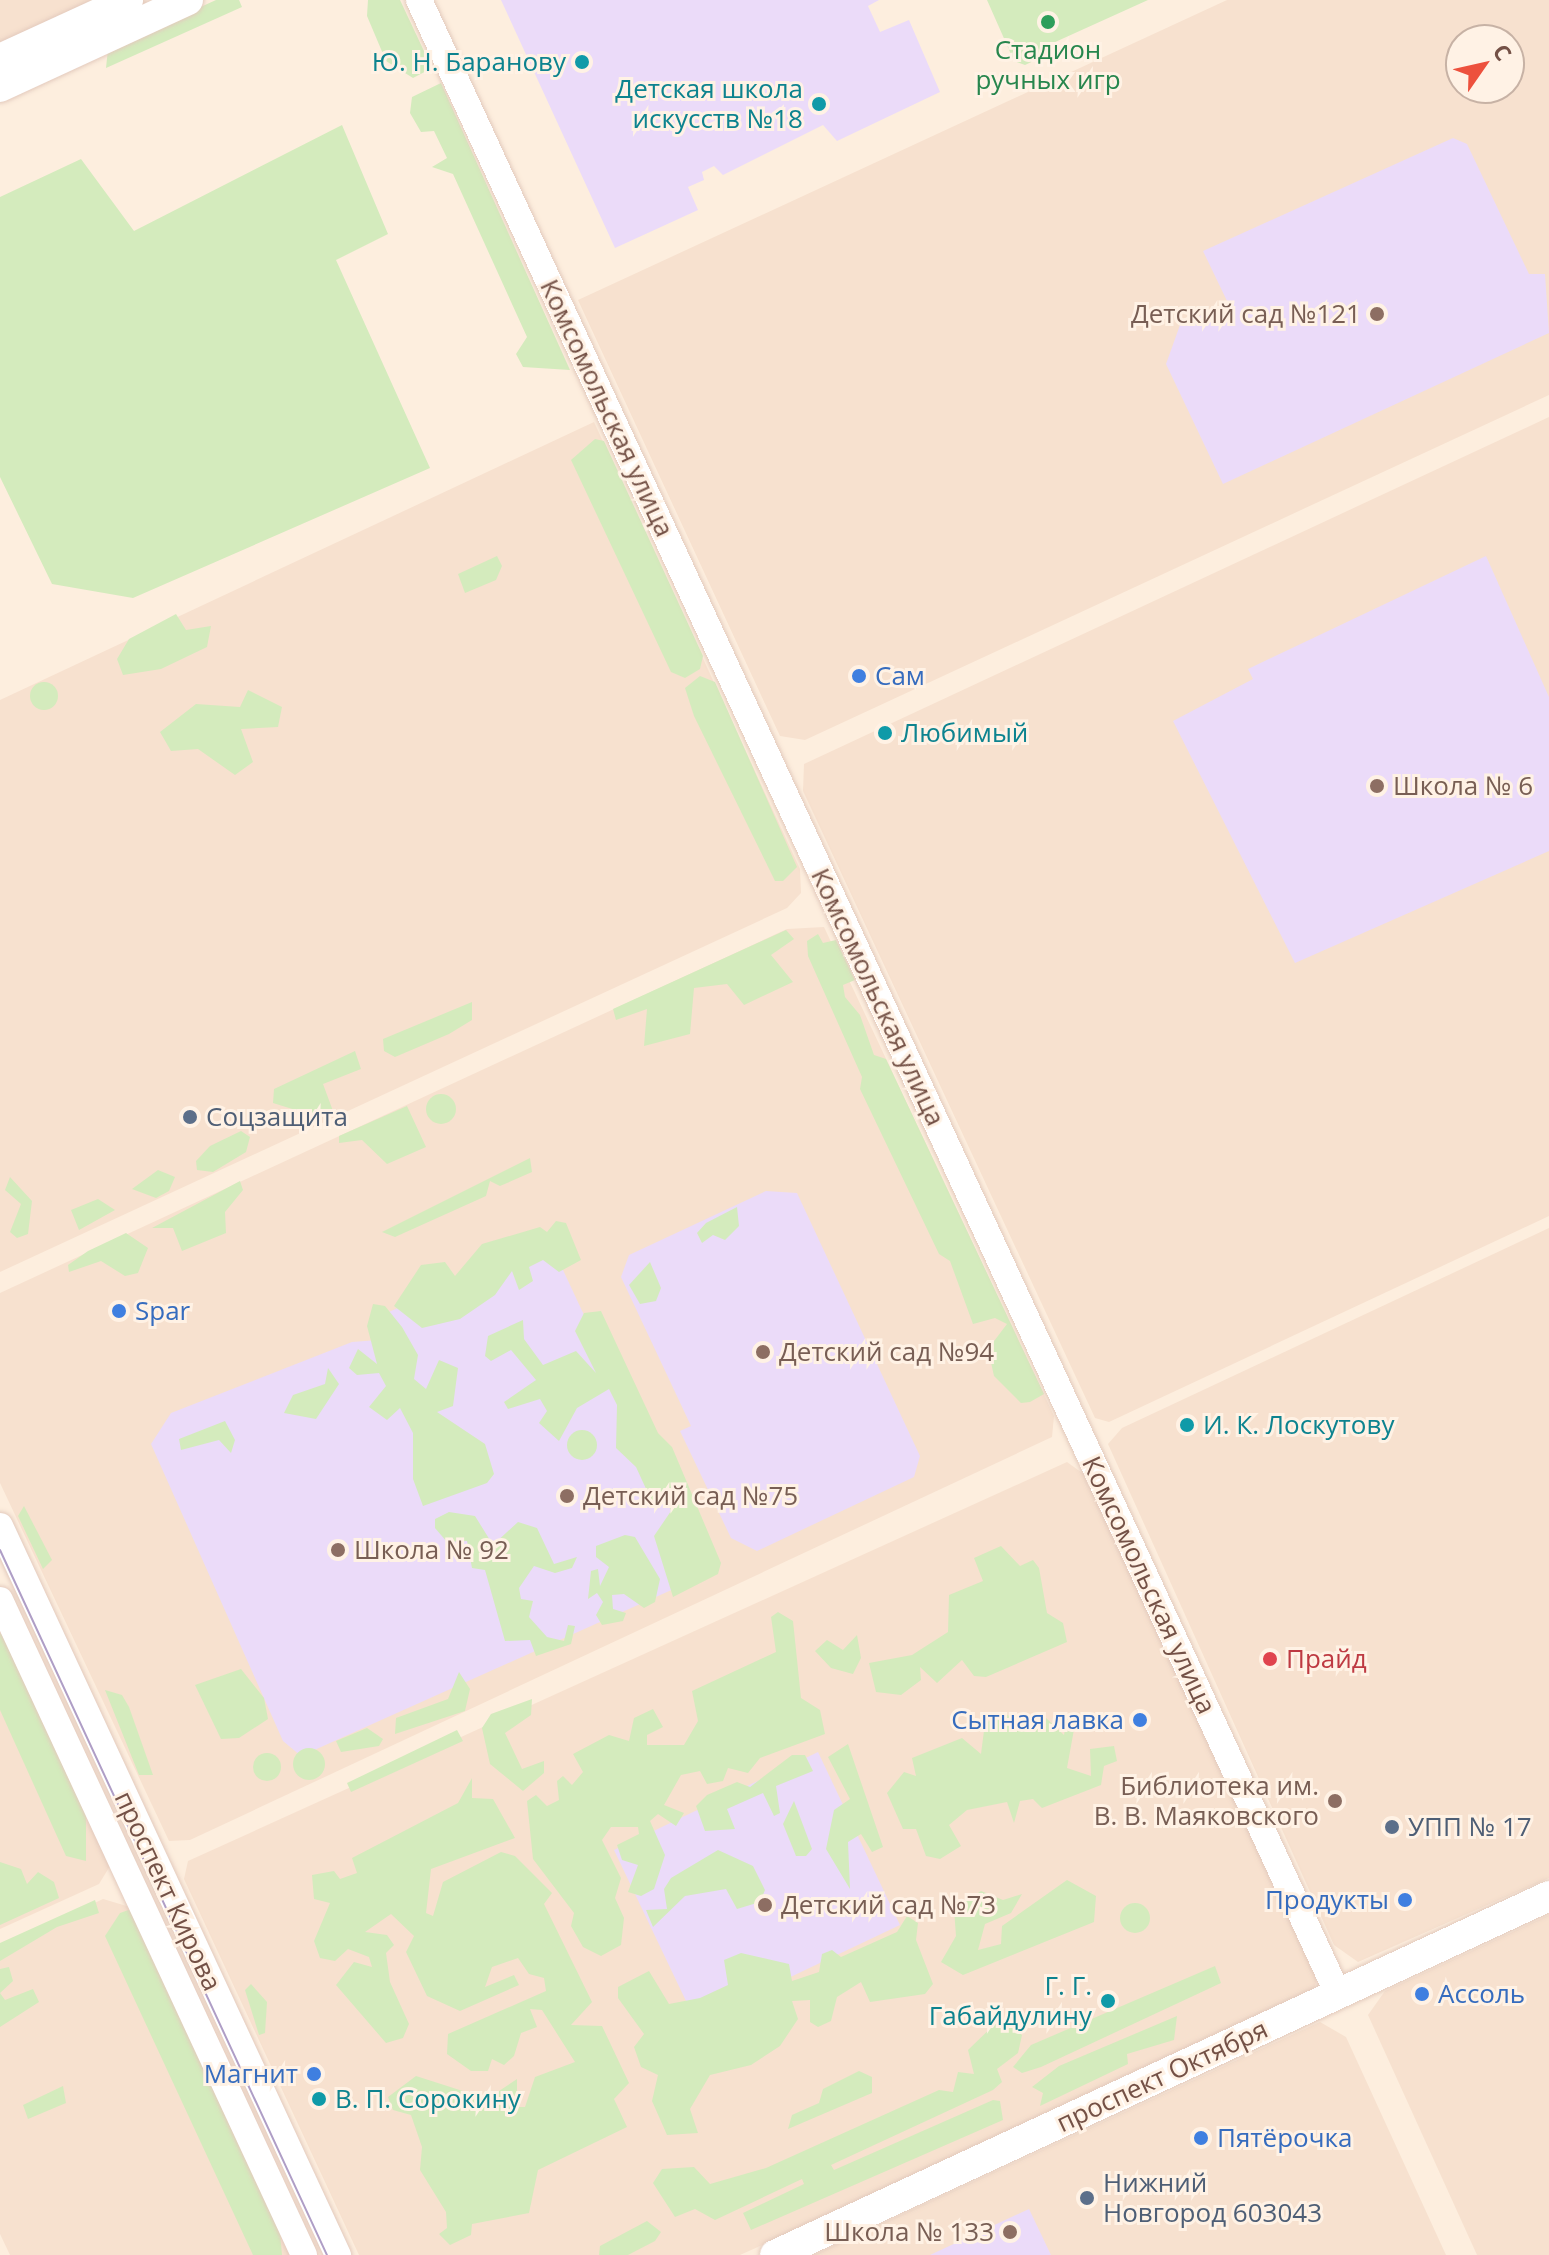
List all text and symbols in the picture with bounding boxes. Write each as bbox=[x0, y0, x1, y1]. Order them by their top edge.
marker: Стадион ручных игр bbox=[1039, 13, 1057, 31]
north arrow bbox=[1445, 24, 1525, 104]
place label: Стадион ручных игр bbox=[975, 34, 1121, 96]
text: С bbox=[1487, 37, 1520, 66]
place label: Ю. Н. Баранову bbox=[372, 46, 566, 78]
marker: Ю. Н. Баранову bbox=[573, 53, 591, 71]
place label: Детская школа искусств №18 bbox=[615, 73, 803, 134]
marker: Детская школа искусств №18 bbox=[810, 95, 828, 113]
street label: Комсомольская улица bbox=[534, 274, 680, 542]
place label: Детский сад №121 bbox=[1131, 298, 1361, 330]
marker: Детский сад №121 bbox=[1368, 305, 1386, 323]
place label: Сам bbox=[875, 660, 925, 692]
marker: Сам bbox=[850, 667, 868, 685]
place label: Любимый bbox=[901, 717, 1028, 749]
marker: Любимый bbox=[876, 724, 894, 742]
place label: Школа № 6 bbox=[1393, 770, 1533, 802]
marker: Школа № 6 bbox=[1368, 777, 1386, 795]
street label: Комсомольская улица bbox=[805, 863, 951, 1131]
place label: Соцзащита bbox=[206, 1101, 348, 1133]
marker: Соцзащита bbox=[181, 1108, 199, 1126]
place label: Spar bbox=[135, 1295, 190, 1327]
marker: Spar bbox=[110, 1302, 128, 1320]
place label: Детский сад №94 bbox=[779, 1336, 994, 1368]
marker: Детский сад №94 bbox=[754, 1343, 772, 1361]
place label: И. К. Лоскутову bbox=[1203, 1409, 1394, 1441]
marker: И. К. Лоскутову bbox=[1178, 1416, 1196, 1434]
street label: Комсомольская улица bbox=[1076, 1451, 1222, 1719]
place label: Детский сад №75 bbox=[583, 1480, 798, 1512]
marker: Детский сад №75 bbox=[558, 1487, 576, 1505]
place label: Школа № 92 bbox=[354, 1534, 509, 1566]
marker: Школа № 92 bbox=[329, 1541, 347, 1559]
place label: Прайд bbox=[1286, 1643, 1367, 1675]
marker: Прайд bbox=[1261, 1650, 1279, 1668]
place label: Сытная лавка bbox=[951, 1704, 1124, 1736]
marker: Сытная лавка bbox=[1131, 1711, 1149, 1729]
place label: Библиотека им. В. В. Маяковского bbox=[1094, 1770, 1319, 1832]
street label: проспект Кирова bbox=[108, 1786, 228, 1996]
marker: Библиотека им. В. В. Маяковского bbox=[1326, 1792, 1344, 1810]
place label: УПП № 17 bbox=[1408, 1811, 1532, 1843]
marker: УПП № 17 bbox=[1383, 1818, 1401, 1836]
place label: Продукты bbox=[1265, 1884, 1389, 1916]
place label: Детский сад №73 bbox=[781, 1889, 996, 1921]
marker: Продукты bbox=[1396, 1891, 1414, 1909]
marker: Детский сад №73 bbox=[756, 1896, 774, 1914]
place label: Г. Г. Габайдулину bbox=[929, 1970, 1092, 2032]
place label: Ассоль bbox=[1438, 1978, 1525, 2010]
marker: Ассоль bbox=[1413, 1985, 1431, 2003]
marker: Г. Г. Габайдулину bbox=[1099, 1992, 1117, 2010]
street label: проспект Октября bbox=[1051, 2013, 1273, 2139]
place label: Магнит bbox=[204, 2058, 298, 2090]
marker: Магнит bbox=[305, 2065, 323, 2083]
place label: В. П. Сорокину bbox=[335, 2083, 521, 2115]
marker: В. П. Сорокину bbox=[310, 2090, 328, 2108]
place label: Пятёрочка bbox=[1217, 2122, 1352, 2154]
marker: Пятёрочка bbox=[1192, 2129, 1210, 2147]
place label: Нижний Новгород 603043 bbox=[1103, 2167, 1322, 2228]
marker: Нижний Новгород 603043 bbox=[1078, 2189, 1096, 2207]
place label: Школа № 133 bbox=[824, 2216, 994, 2248]
marker: Школа № 133 bbox=[1001, 2223, 1019, 2241]

